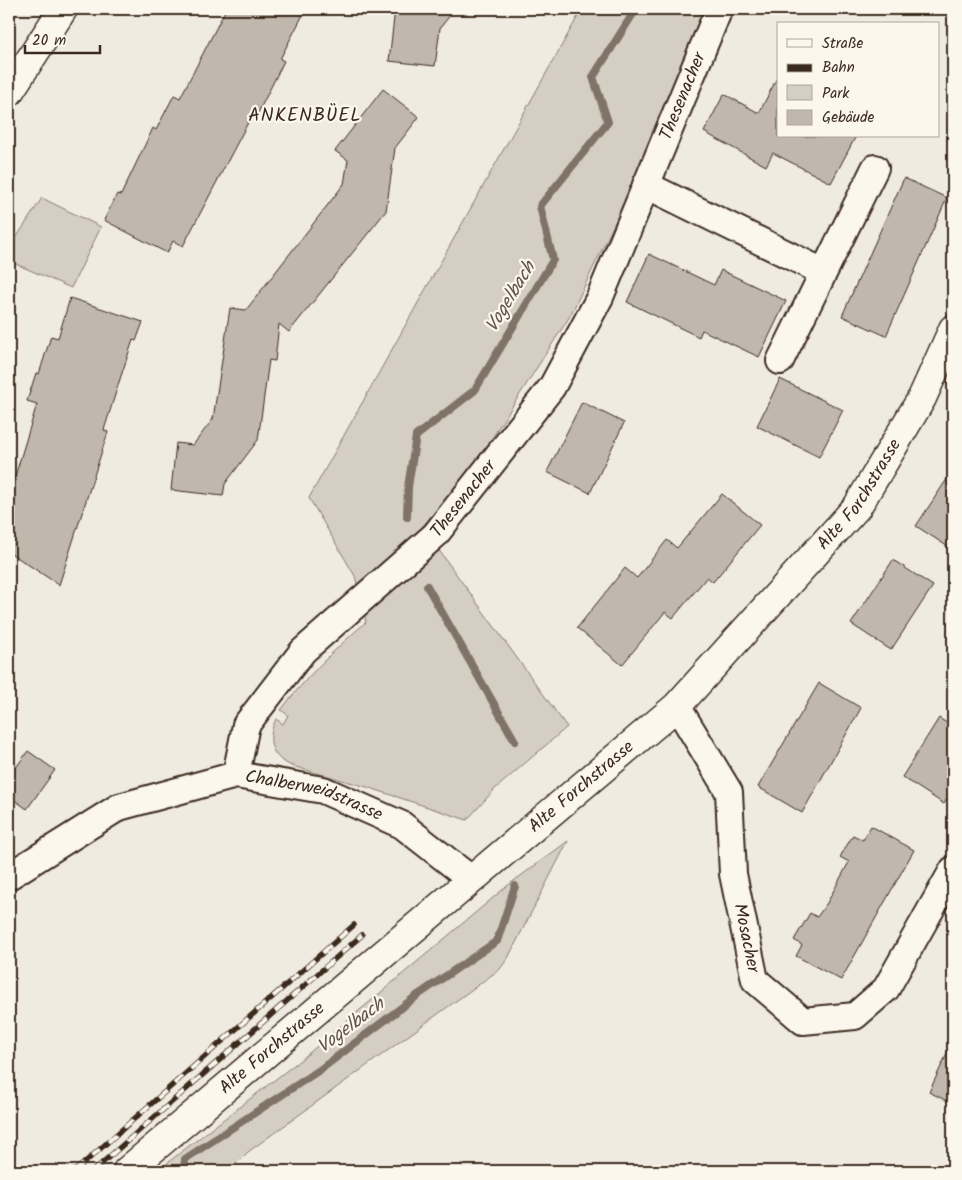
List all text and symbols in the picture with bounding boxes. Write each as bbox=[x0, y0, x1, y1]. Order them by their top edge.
scale bar bbox=[25, 22, 100, 54]
legend bbox=[777, 22, 940, 138]
text: 20 m bbox=[32, 29, 66, 53]
text: Straße bbox=[822, 32, 864, 56]
street label: Thesenacher bbox=[652, 47, 715, 145]
text: Bahn bbox=[822, 56, 855, 80]
text: Park bbox=[822, 82, 850, 106]
district label: ANKENBÜEL bbox=[248, 101, 362, 131]
text: Gebäude bbox=[822, 106, 875, 130]
water label: Vogelbach bbox=[478, 254, 545, 338]
street label: Alte Forchstrasse bbox=[810, 433, 909, 557]
street label: Thesenacher bbox=[423, 453, 504, 544]
street label: Alte Forchstrasse bbox=[522, 733, 641, 840]
street label: Chalberweidstrasse bbox=[243, 762, 387, 829]
street label: Mosacher bbox=[725, 901, 768, 976]
water label: Vogelbach bbox=[311, 989, 393, 1062]
street label: Alte Forchstrasse bbox=[213, 995, 332, 1102]

